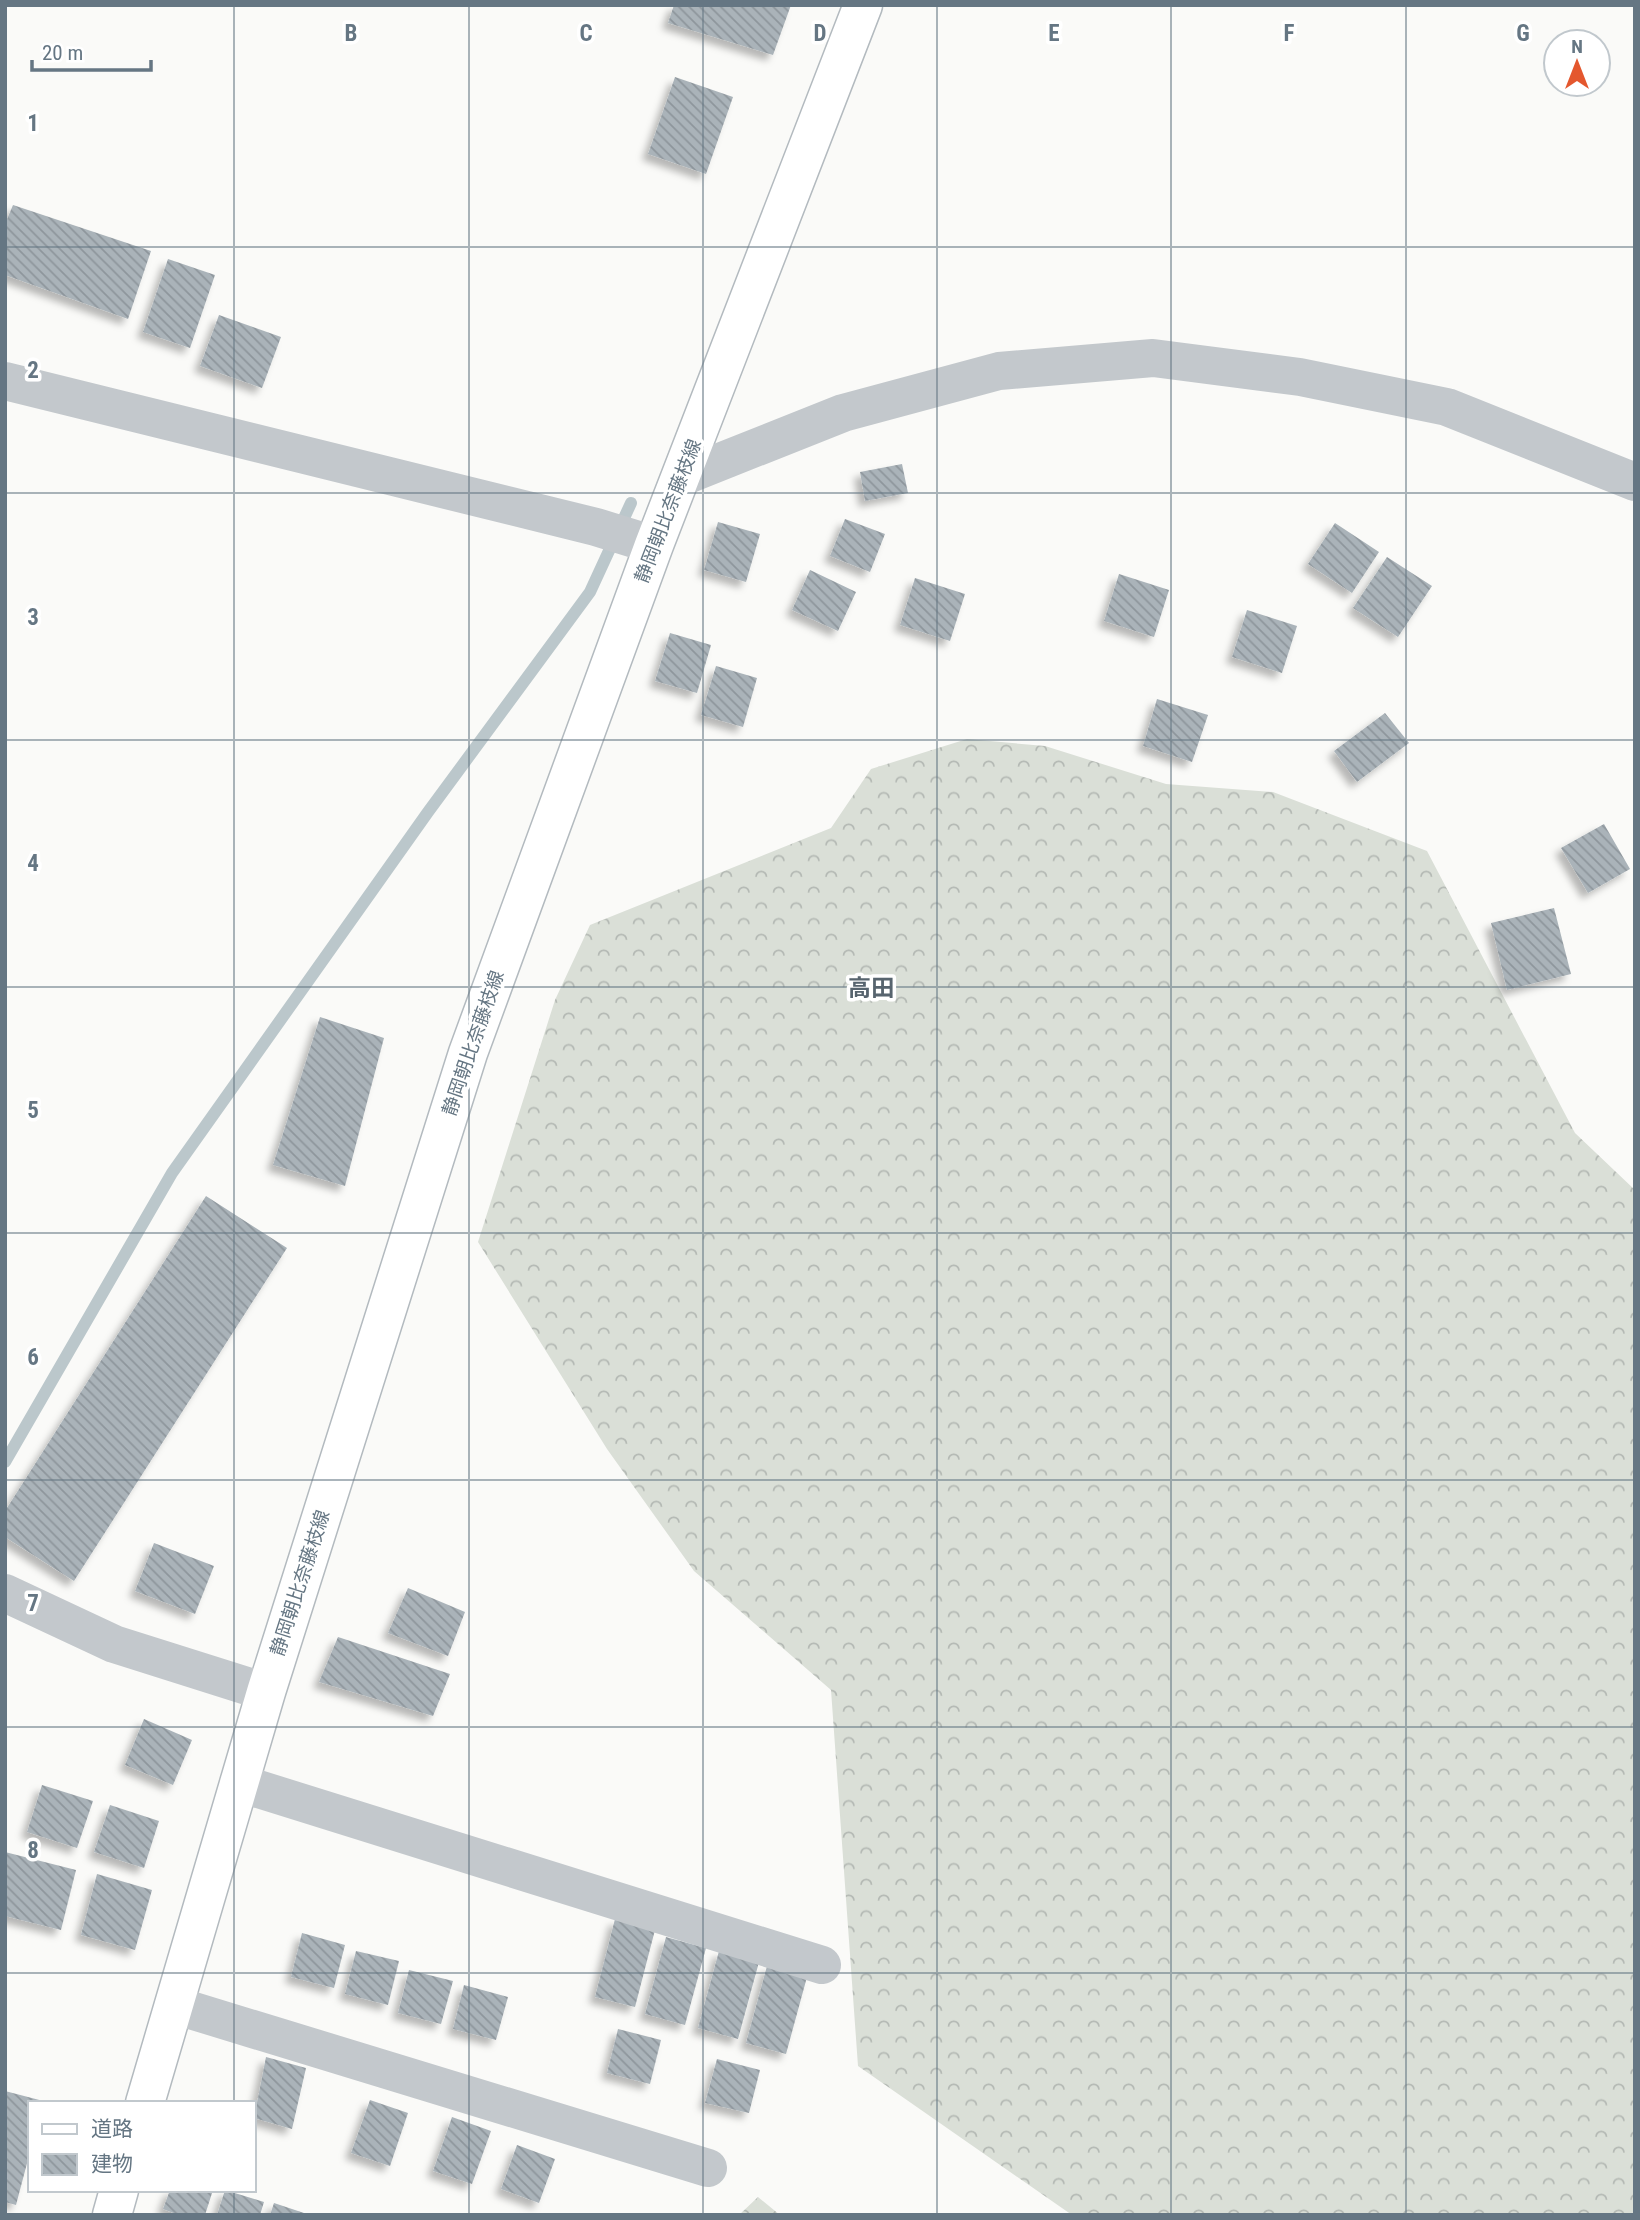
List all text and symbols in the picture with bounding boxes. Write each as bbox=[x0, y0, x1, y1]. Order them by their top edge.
text: B bbox=[345, 20, 357, 47]
text: C bbox=[579, 20, 593, 47]
text: D bbox=[814, 20, 827, 47]
text: E bbox=[1048, 20, 1060, 47]
text: F bbox=[1284, 20, 1295, 47]
text: G bbox=[1516, 20, 1530, 47]
scale bar bbox=[32, 28, 150, 72]
north arrow bbox=[1542, 28, 1612, 98]
text: N bbox=[1571, 35, 1583, 58]
text: 20 m bbox=[42, 41, 83, 65]
text: 1 bbox=[27, 110, 39, 137]
text: 2 bbox=[27, 357, 39, 384]
street label: 静岡朝比奈藤枝線 bbox=[630, 436, 706, 586]
text: 3 bbox=[27, 604, 39, 631]
text: 4 bbox=[27, 850, 39, 877]
street label: 静岡朝比奈藤枝線 bbox=[437, 967, 509, 1119]
district label: 高田 bbox=[848, 975, 894, 1002]
text: 5 bbox=[27, 1097, 39, 1124]
text: 6 bbox=[27, 1344, 39, 1371]
street label: 静岡朝比奈藤枝線 bbox=[266, 1507, 334, 1659]
text: 7 bbox=[27, 1590, 39, 1617]
text: 8 bbox=[27, 1837, 39, 1864]
legend bbox=[28, 2101, 256, 2192]
text: 道路 bbox=[91, 2117, 133, 2141]
text: 建物 bbox=[91, 2152, 133, 2176]

